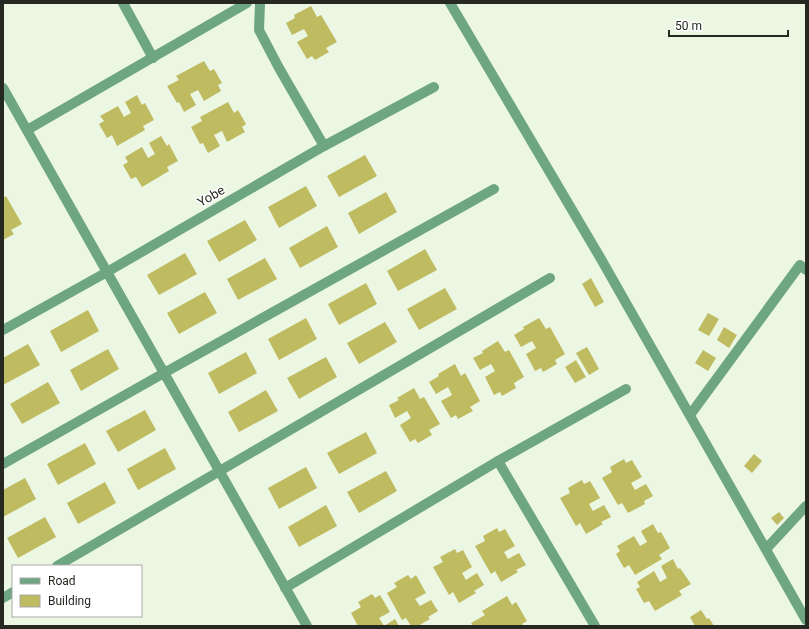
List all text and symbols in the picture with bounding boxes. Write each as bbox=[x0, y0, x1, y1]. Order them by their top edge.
scale bar bbox=[669, 12, 788, 38]
text: 50 m bbox=[675, 19, 702, 33]
street label: Yobe bbox=[195, 182, 227, 210]
legend bbox=[12, 565, 142, 617]
text: Road bbox=[48, 574, 76, 588]
text: Building bbox=[48, 594, 91, 608]

